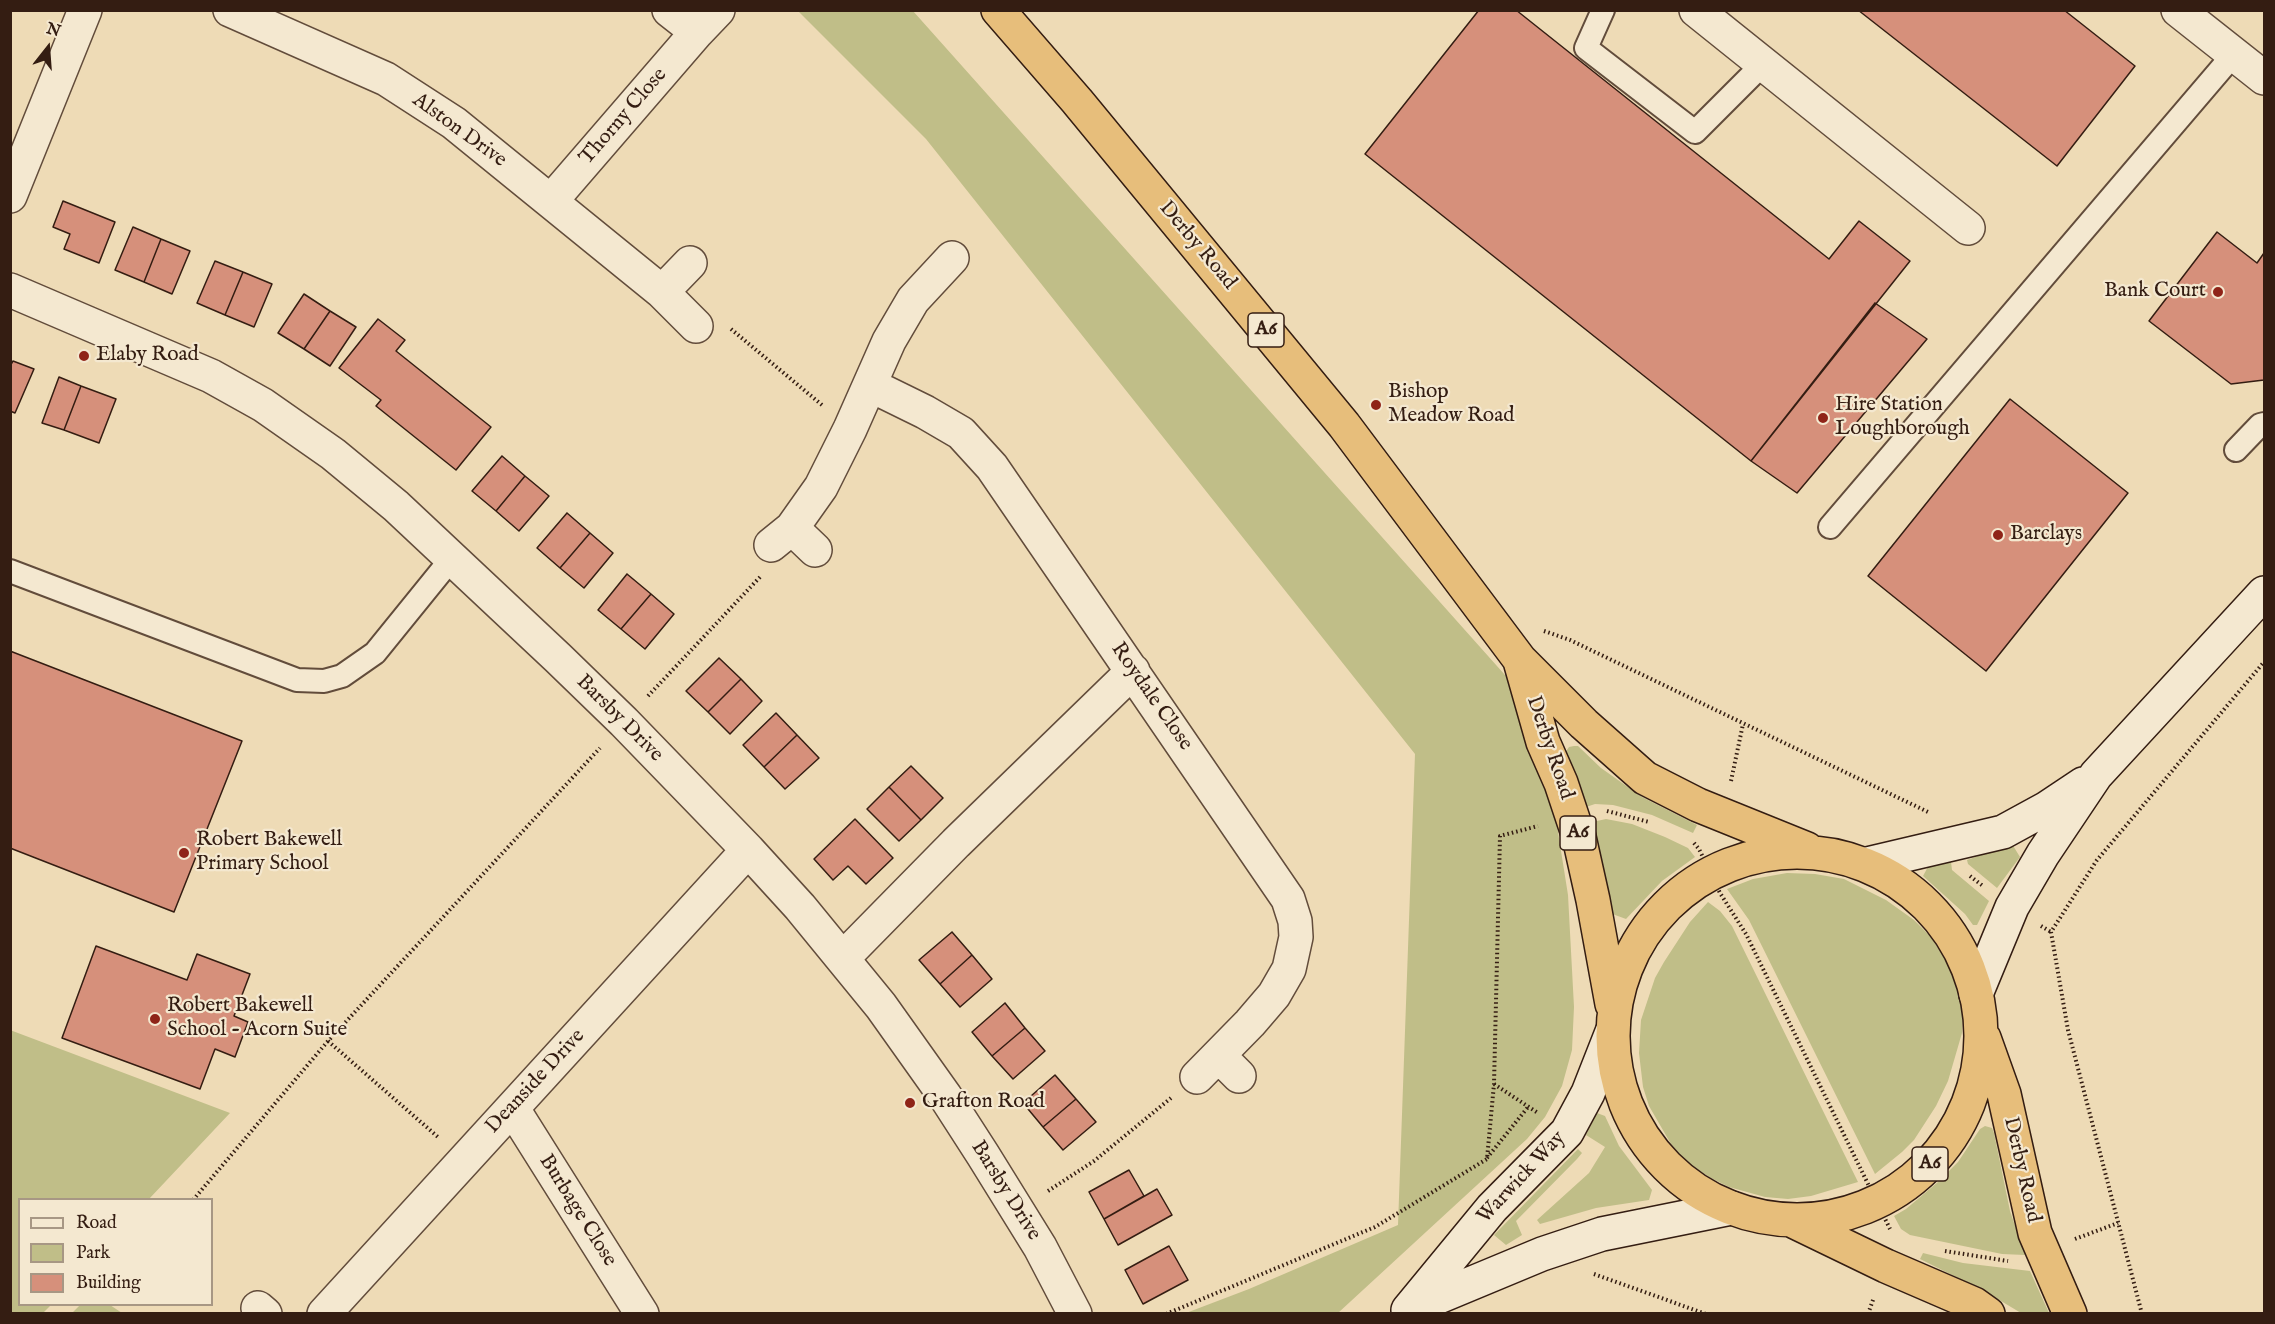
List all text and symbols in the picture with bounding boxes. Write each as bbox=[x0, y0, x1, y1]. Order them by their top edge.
north arrow bbox=[18, 18, 78, 78]
text: N bbox=[44, 19, 63, 42]
street label: Thorny Close bbox=[575, 63, 673, 171]
street label: Alston Drive bbox=[407, 88, 511, 174]
street label: Derby Road bbox=[1153, 197, 1241, 295]
place label: Bank Court bbox=[2104, 279, 2206, 305]
marker: Bank Court bbox=[2211, 285, 2225, 299]
road number: A6 bbox=[1248, 313, 1284, 347]
place label: Elaby Road bbox=[96, 343, 199, 369]
marker: Elaby Road bbox=[77, 349, 91, 363]
place label: Bishop Meadow Road bbox=[1388, 380, 1514, 430]
place label: Hire Station Loughborough bbox=[1835, 393, 1970, 443]
marker: Bishop Meadow Road bbox=[1369, 398, 1383, 412]
marker: Hire Station Loughborough bbox=[1816, 411, 1830, 425]
place label: Barclays bbox=[2010, 522, 2082, 548]
marker: Barclays bbox=[1991, 528, 2005, 542]
street label: Roydale Close bbox=[1105, 638, 1197, 756]
street label: Barsby Drive bbox=[570, 670, 668, 768]
street label: Derby Road bbox=[1520, 693, 1578, 803]
road number: A6 bbox=[1560, 816, 1596, 850]
place label: Robert Bakewell Primary School bbox=[196, 828, 342, 878]
marker: Robert Bakewell Primary School bbox=[177, 846, 191, 860]
place label: Robert Bakewell School - Acorn Suite bbox=[167, 994, 347, 1044]
marker: Robert Bakewell School - Acorn Suite bbox=[148, 1012, 162, 1026]
street label: Deanside Drive bbox=[481, 1024, 591, 1140]
place label: Grafton Road bbox=[922, 1090, 1045, 1116]
marker: Grafton Road bbox=[903, 1096, 917, 1110]
street label: Derby Road bbox=[1997, 1115, 2045, 1225]
street label: Warwick Way bbox=[1473, 1126, 1571, 1230]
street label: Barsby Drive bbox=[964, 1136, 1046, 1246]
road number: A6 bbox=[1912, 1147, 1948, 1181]
street label: Burbage Close bbox=[533, 1150, 621, 1272]
legend bbox=[18, 1198, 213, 1306]
text: Road bbox=[76, 1212, 117, 1235]
text: Park bbox=[76, 1242, 110, 1265]
text: Building bbox=[76, 1272, 141, 1295]

